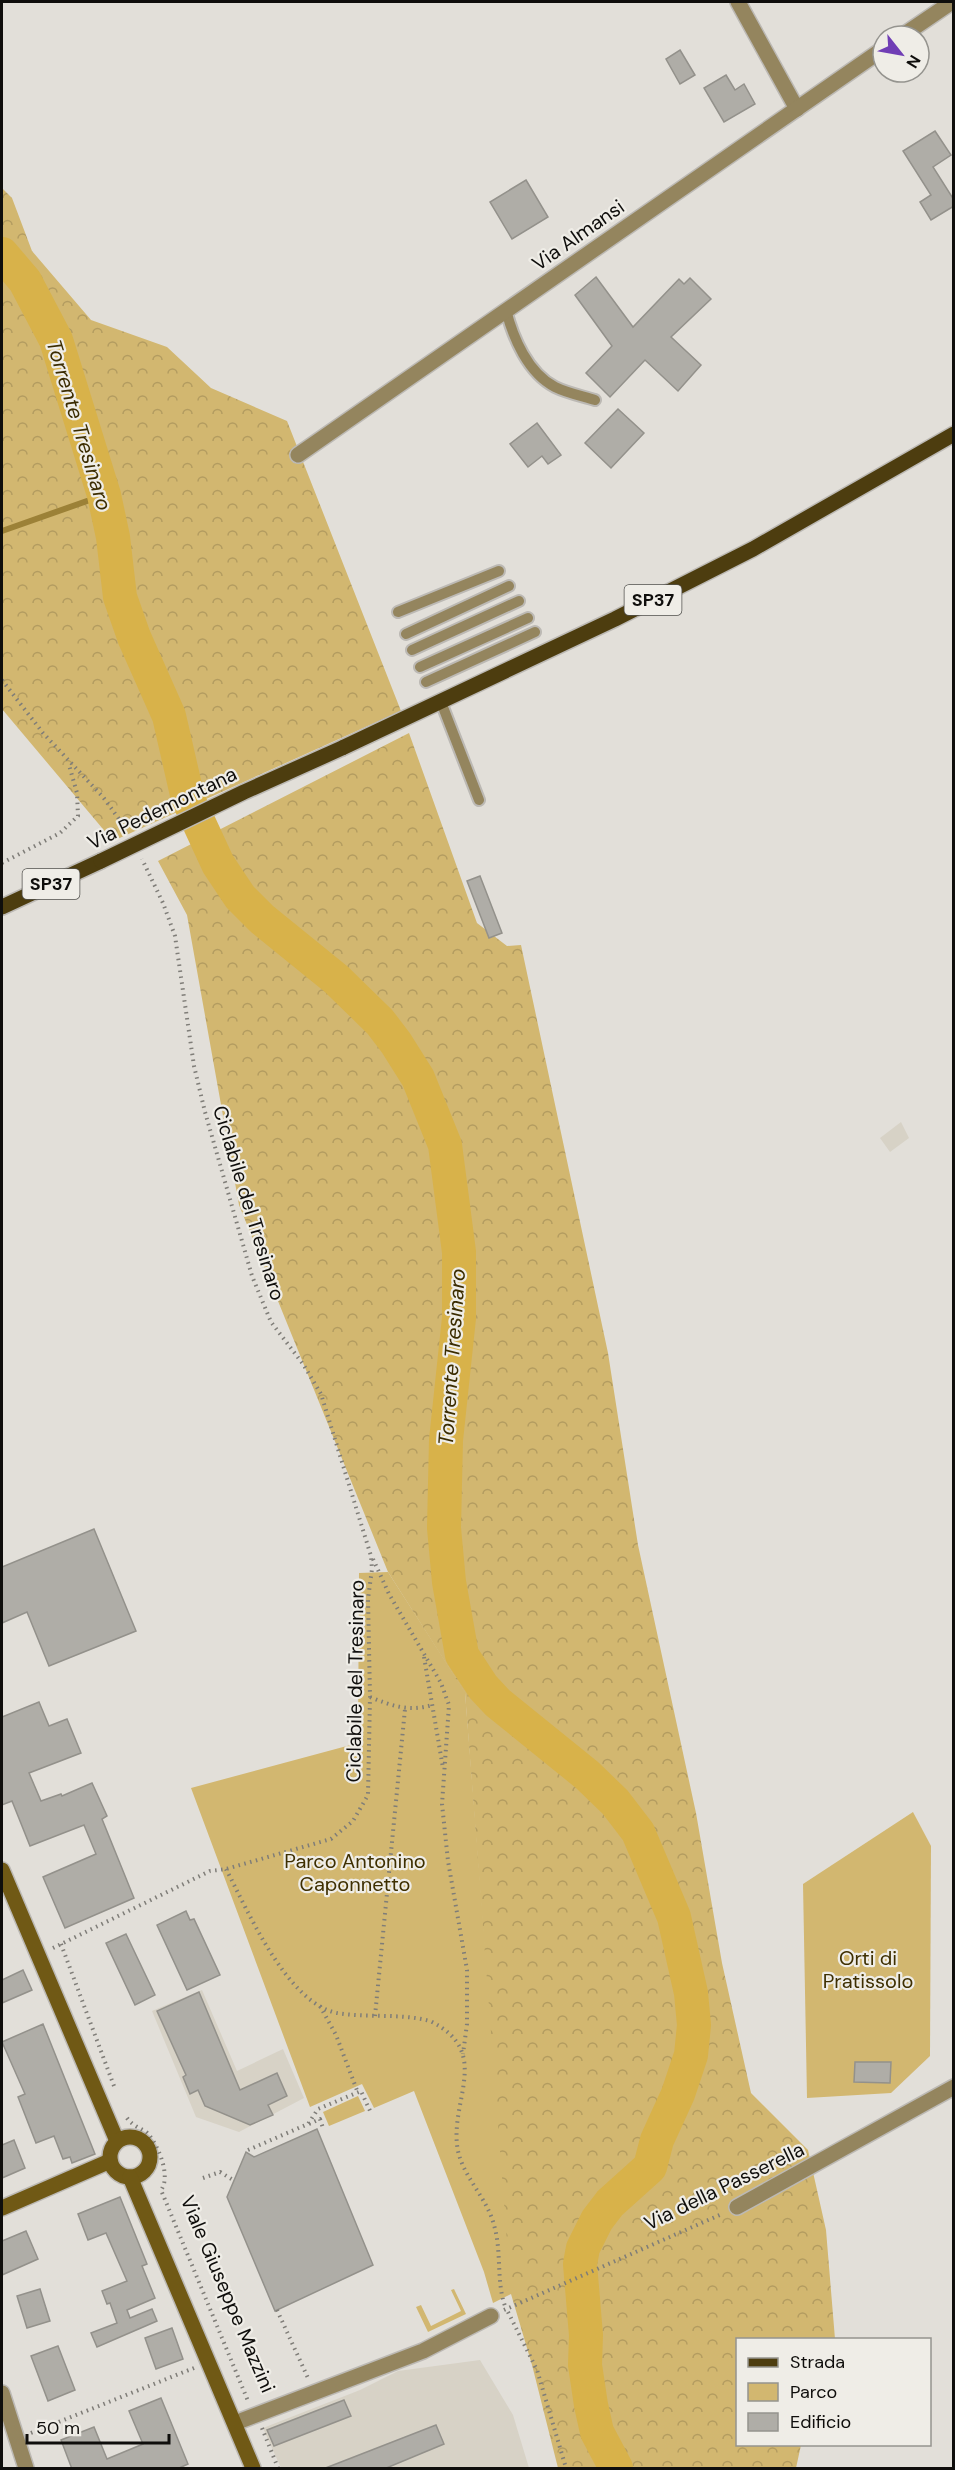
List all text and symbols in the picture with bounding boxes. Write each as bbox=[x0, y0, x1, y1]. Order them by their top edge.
north arrow bbox=[871, 24, 931, 84]
text: N bbox=[901, 51, 925, 72]
street label: Via Almansi bbox=[527, 194, 629, 276]
water label: Torrente Tresinaro bbox=[40, 336, 118, 514]
road number: SP37 bbox=[624, 585, 682, 615]
street label: Via Pedemontana bbox=[83, 761, 241, 855]
road number: SP37 bbox=[22, 869, 80, 899]
street label: Ciclabile del Tresinaro bbox=[207, 1102, 291, 1304]
water label: Torrente Tresinaro bbox=[432, 1268, 472, 1446]
street label: Ciclabile del Tresinaro bbox=[340, 1579, 370, 1783]
park label: Parco Antonino Caponnetto bbox=[284, 1848, 426, 1897]
park label: Orti di Pratissolo bbox=[823, 1945, 913, 1994]
street label: Via della Passerella bbox=[640, 2136, 808, 2236]
street label: Viale Giuseppe Mazzini bbox=[175, 2191, 281, 2397]
legend bbox=[736, 2338, 931, 2446]
text: Strada bbox=[790, 2350, 845, 2374]
text: Parco bbox=[790, 2380, 837, 2404]
scale bar bbox=[27, 2407, 170, 2445]
text: Edificio bbox=[790, 2410, 851, 2434]
text: 50 m bbox=[36, 2416, 80, 2440]

